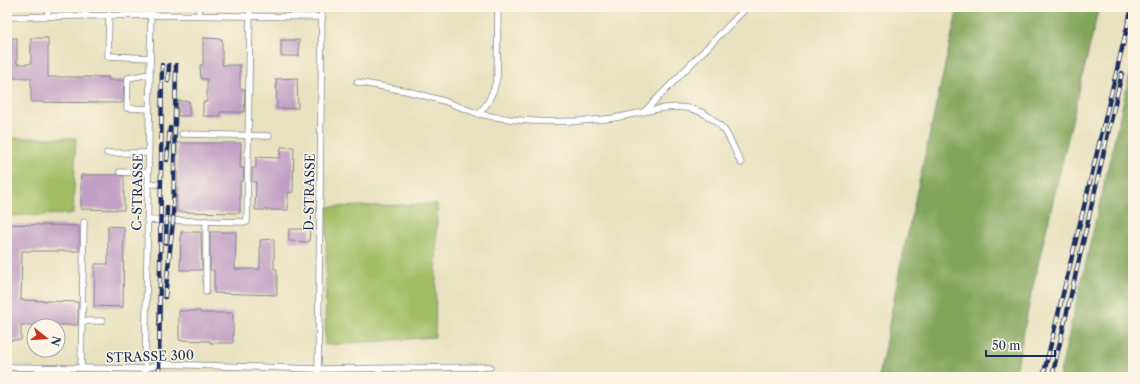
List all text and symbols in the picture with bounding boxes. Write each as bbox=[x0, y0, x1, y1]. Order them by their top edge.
street label: C-STRASSE bbox=[128, 153, 146, 231]
street label: D-STRASSE bbox=[300, 153, 318, 231]
north arrow bbox=[26, 318, 66, 358]
scale bar bbox=[986, 332, 1055, 358]
text: N bbox=[47, 334, 64, 348]
text: 50 m bbox=[992, 338, 1021, 353]
street label: STRASSE 300 bbox=[106, 346, 194, 366]

